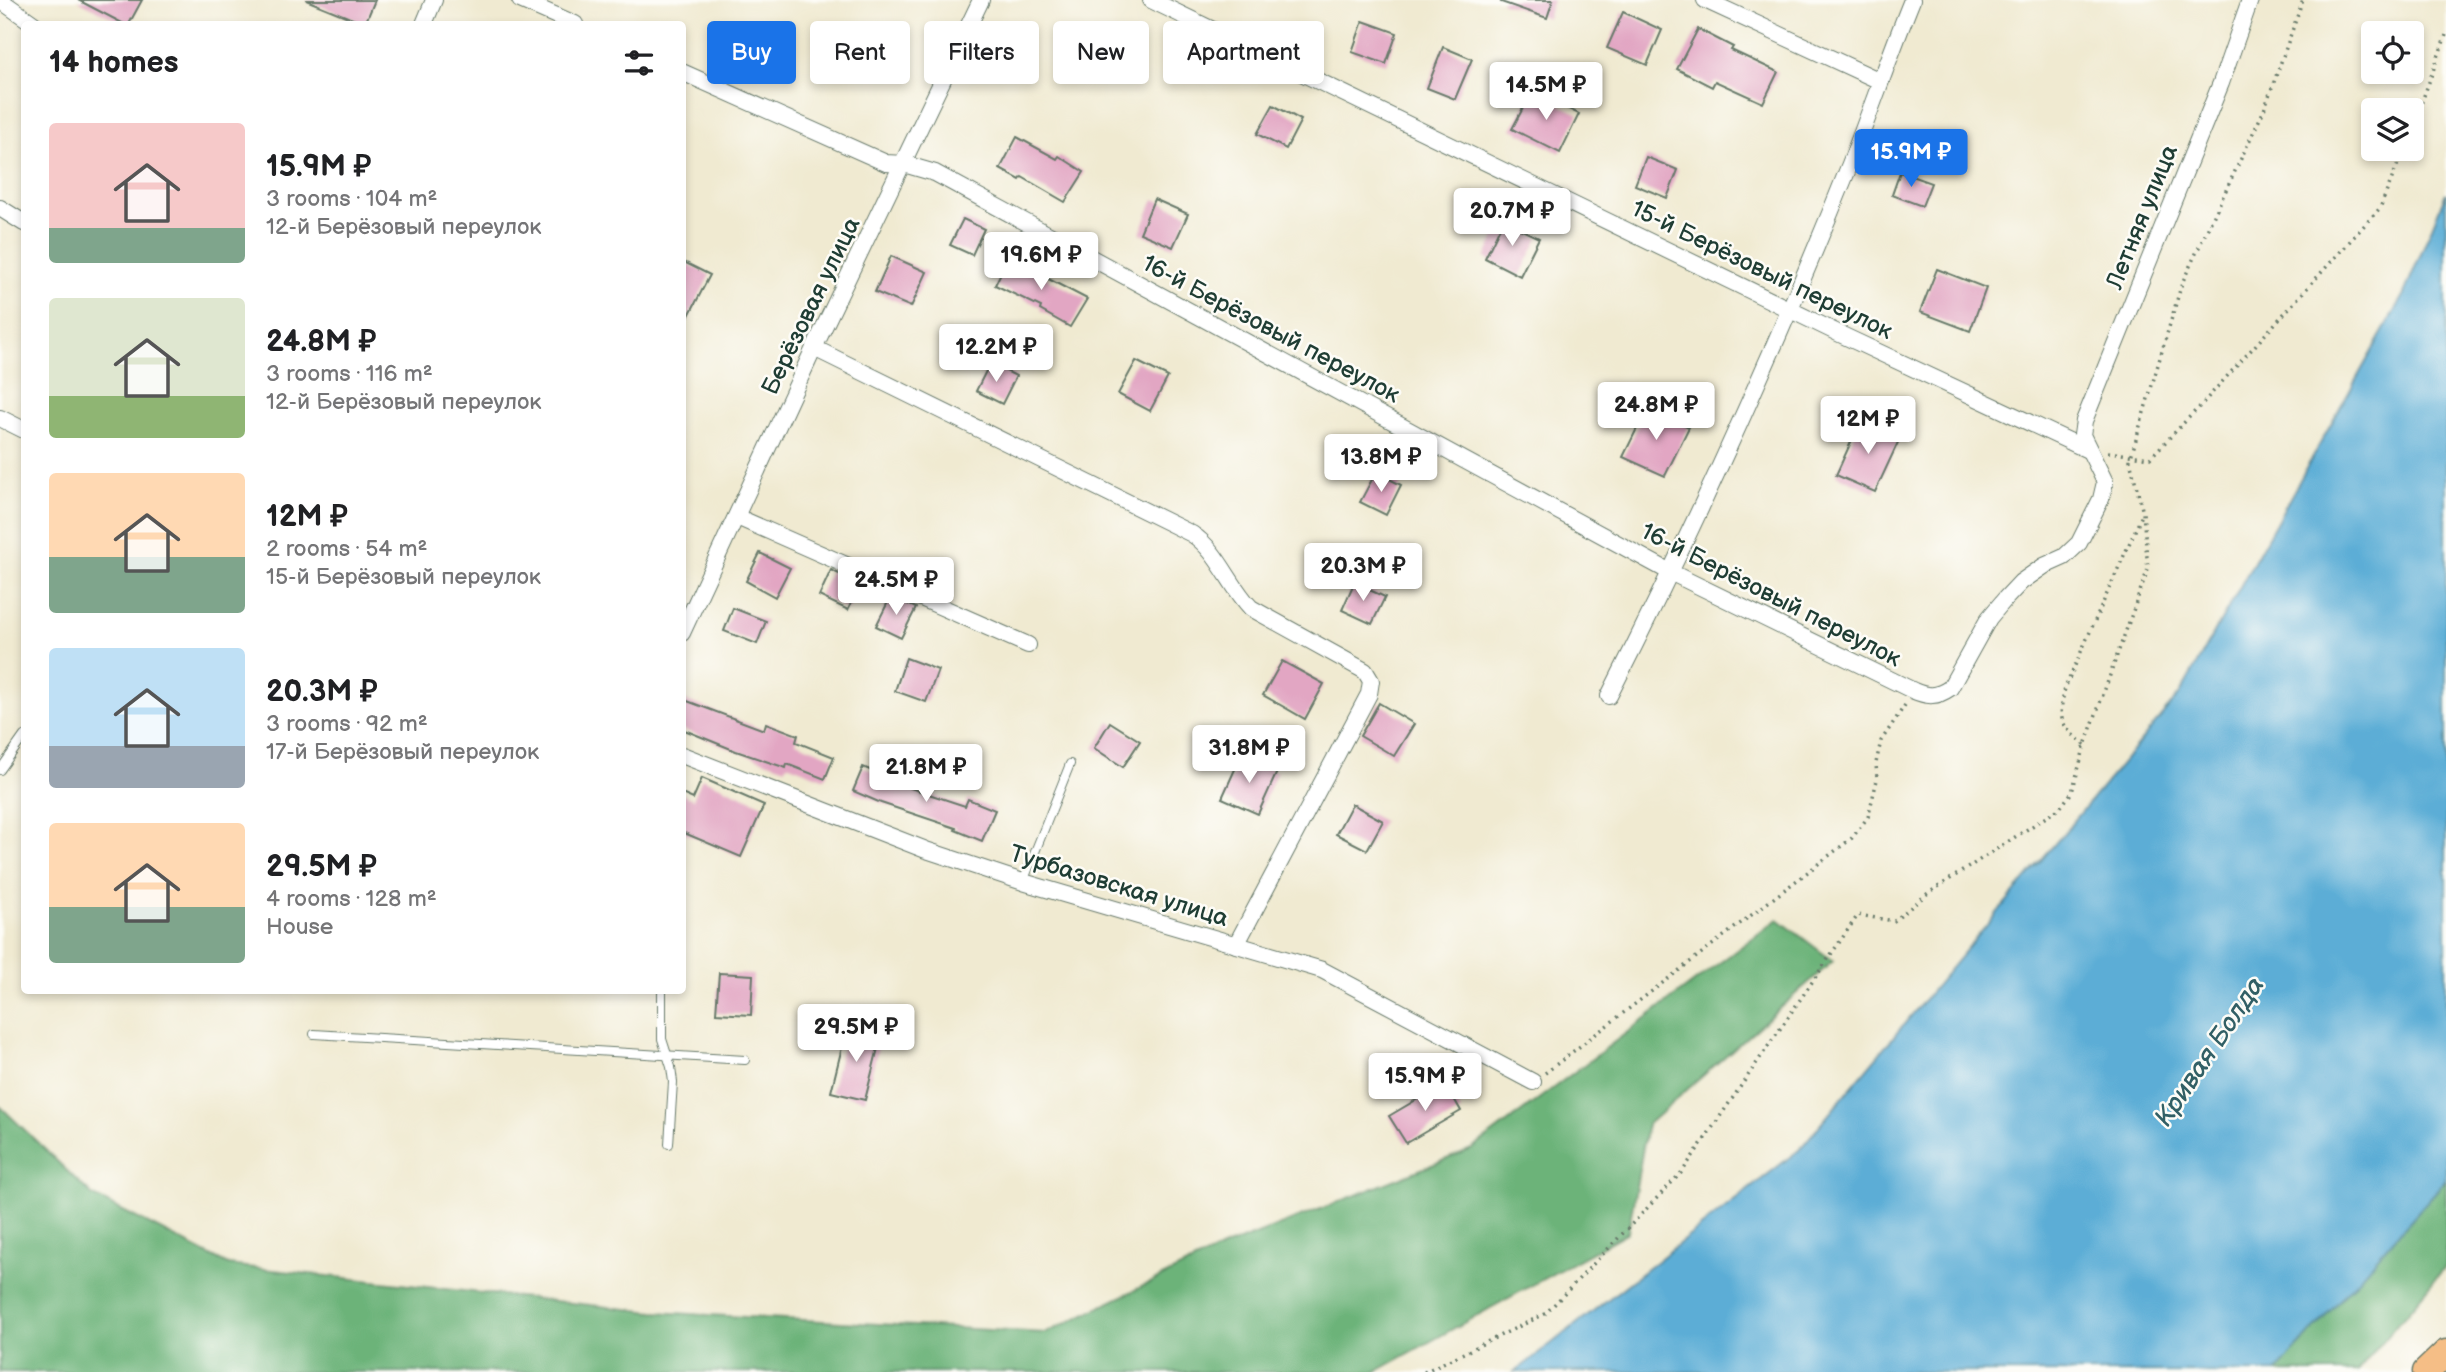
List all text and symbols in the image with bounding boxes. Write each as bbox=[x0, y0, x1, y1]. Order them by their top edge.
chip: Buy bbox=[707, 21, 796, 84]
chip: Rent bbox=[810, 21, 910, 84]
chip: Filters bbox=[924, 21, 1039, 84]
chip: New bbox=[1053, 21, 1149, 84]
chip: Apartment bbox=[1163, 21, 1324, 84]
map controls bbox=[2361, 21, 2424, 161]
button: locate bbox=[2361, 21, 2424, 84]
icon: filters bbox=[620, 44, 658, 82]
text: 14 homes bbox=[49, 45, 178, 81]
pin: 14.5M ₽ bbox=[1481, 62, 1611, 122]
text: 14.5M ₽ bbox=[1506, 71, 1586, 99]
button: layers bbox=[2361, 98, 2424, 161]
pin: 15.9M ₽ bbox=[1846, 130, 1976, 189]
text: 15.9M ₽ bbox=[1871, 138, 1951, 166]
street label: Летняя улица bbox=[2100, 141, 2184, 294]
text: 15.9M ₽ bbox=[266, 149, 372, 185]
icon: home bbox=[105, 151, 189, 235]
text: 3 rooms · 104 m² bbox=[266, 185, 437, 213]
pin: 20.7M ₽ bbox=[1447, 188, 1577, 248]
street label: 15-й Берёзовый переулок bbox=[1627, 194, 1898, 346]
text: 20.7M ₽ bbox=[1470, 197, 1554, 225]
text: 12-й Берёзовый переулок bbox=[266, 213, 541, 241]
street label: Берёзовая улица bbox=[755, 213, 867, 399]
pin: 19.6M ₽ bbox=[976, 232, 1106, 292]
text: 19.6M ₽ bbox=[1000, 241, 1082, 269]
street label: 16-й Берёзовый переулок bbox=[1137, 249, 1405, 409]
text: 24.8M ₽ bbox=[266, 324, 377, 360]
pin: 12.2M ₽ bbox=[931, 324, 1061, 384]
icon: home bbox=[105, 326, 189, 410]
text: 12.2M ₽ bbox=[955, 333, 1037, 361]
text: 3 rooms · 116 m² bbox=[266, 360, 433, 388]
pin: 24.8M ₽ bbox=[1591, 382, 1721, 442]
text: 12-й Берёзовый переулок bbox=[266, 388, 541, 416]
text: 24.8M ₽ bbox=[1614, 391, 1698, 419]
pin: 12M ₽ bbox=[1819, 396, 1917, 456]
text: 12M ₽ bbox=[1837, 405, 1899, 433]
pin: 13.8M ₽ bbox=[1316, 434, 1446, 494]
text: 13.8M ₽ bbox=[1340, 443, 1422, 471]
text: 12M ₽ bbox=[266, 499, 348, 535]
icon: home bbox=[105, 501, 189, 585]
street label: 16-й Берёзовый переулок bbox=[1636, 517, 1906, 673]
text: 2 rooms · 54 m² bbox=[266, 535, 428, 563]
pin: 20.3M ₽ bbox=[1298, 544, 1428, 603]
text: 20.3M ₽ bbox=[1320, 552, 1406, 580]
pin: 24.5M ₽ bbox=[831, 558, 961, 617]
text: 15-й Берёзовый переулок bbox=[266, 563, 541, 591]
text: 24.5M ₽ bbox=[854, 566, 938, 594]
text: 20.3M ₽ bbox=[266, 674, 378, 710]
icon: home bbox=[105, 676, 189, 760]
text: 3 rooms · 92 m² bbox=[266, 710, 428, 738]
pin: 31.8M ₽ bbox=[1184, 726, 1314, 785]
text: 31.8M ₽ bbox=[1208, 734, 1290, 762]
text: 17-й Берёзовый переулок bbox=[266, 738, 539, 766]
pin: 21.8M ₽ bbox=[861, 744, 991, 804]
text: 21.8M ₽ bbox=[885, 753, 967, 781]
street label: Турбазовская улица bbox=[1006, 839, 1232, 933]
text: 29.5M ₽ bbox=[266, 849, 377, 885]
icon: home bbox=[105, 851, 189, 935]
text: 4 rooms · 128 m² bbox=[266, 885, 437, 913]
text: House bbox=[266, 913, 333, 941]
water label: Кривая Болда bbox=[2148, 971, 2272, 1133]
pin: 29.5M ₽ bbox=[791, 1004, 921, 1064]
text: 29.5M ₽ bbox=[813, 1013, 899, 1041]
pin: 15.9M ₽ bbox=[1360, 1054, 1490, 1113]
text: 15.9M ₽ bbox=[1385, 1062, 1465, 1090]

